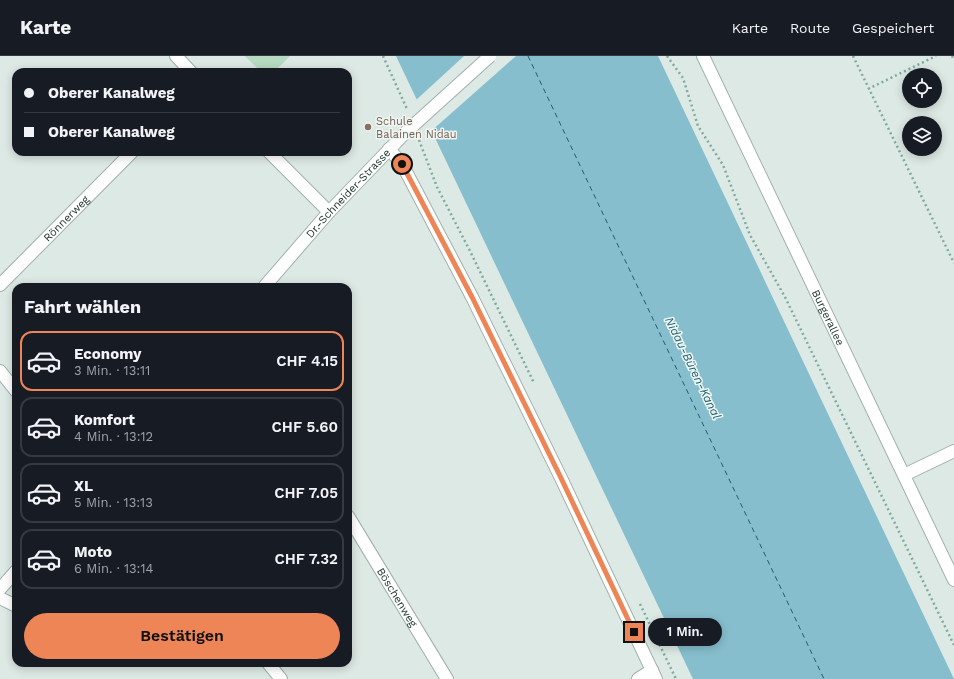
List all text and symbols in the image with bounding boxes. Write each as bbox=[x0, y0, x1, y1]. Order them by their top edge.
text: Karte bbox=[20, 16, 71, 39]
text: Karte bbox=[732, 20, 768, 36]
text: Route bbox=[790, 20, 830, 36]
text: Gespeichert bbox=[852, 20, 934, 36]
map controls bbox=[902, 68, 942, 156]
button: locate bbox=[902, 68, 942, 108]
text: Oberer Kanalweg bbox=[48, 84, 175, 102]
place label: Schule Balainen Nidau bbox=[376, 115, 457, 141]
button: layers bbox=[902, 116, 942, 156]
marker: Schule Balainen Nidau bbox=[363, 122, 373, 132]
text: Oberer Kanalweg bbox=[48, 123, 175, 141]
street label: Dr.-Schneider-Strasse bbox=[304, 146, 393, 241]
route start bbox=[393, 155, 411, 173]
street label: Rönnerweg bbox=[41, 193, 92, 244]
street label: Burgerallee bbox=[809, 288, 847, 348]
text: Fahrt wählen bbox=[24, 296, 141, 317]
water label: Nidau-Büren-Kanal bbox=[662, 315, 724, 422]
icon: car bbox=[26, 343, 62, 379]
text: Economy bbox=[74, 345, 141, 363]
text: CHF 4.15 bbox=[276, 352, 338, 370]
text: 3 Min. · 13:11 bbox=[74, 363, 150, 378]
icon: car bbox=[26, 409, 62, 445]
text: Komfort bbox=[74, 411, 135, 429]
text: CHF 5.60 bbox=[272, 418, 338, 436]
text: 4 Min. · 13:12 bbox=[74, 429, 153, 444]
icon: car bbox=[26, 475, 62, 511]
text: XL bbox=[74, 477, 93, 495]
text: CHF 7.05 bbox=[274, 484, 338, 502]
text: 5 Min. · 13:13 bbox=[74, 495, 153, 510]
icon: car bbox=[26, 541, 62, 577]
text: Moto bbox=[74, 543, 112, 561]
text: CHF 7.32 bbox=[274, 550, 338, 568]
text: 6 Min. · 13:14 bbox=[74, 561, 153, 576]
street label: Böschenweg bbox=[374, 565, 420, 630]
button: Bestätigen bbox=[24, 613, 340, 659]
callout: 1 Min. bbox=[648, 618, 722, 646]
route end bbox=[625, 623, 643, 641]
text: 1 Min. bbox=[667, 624, 703, 639]

